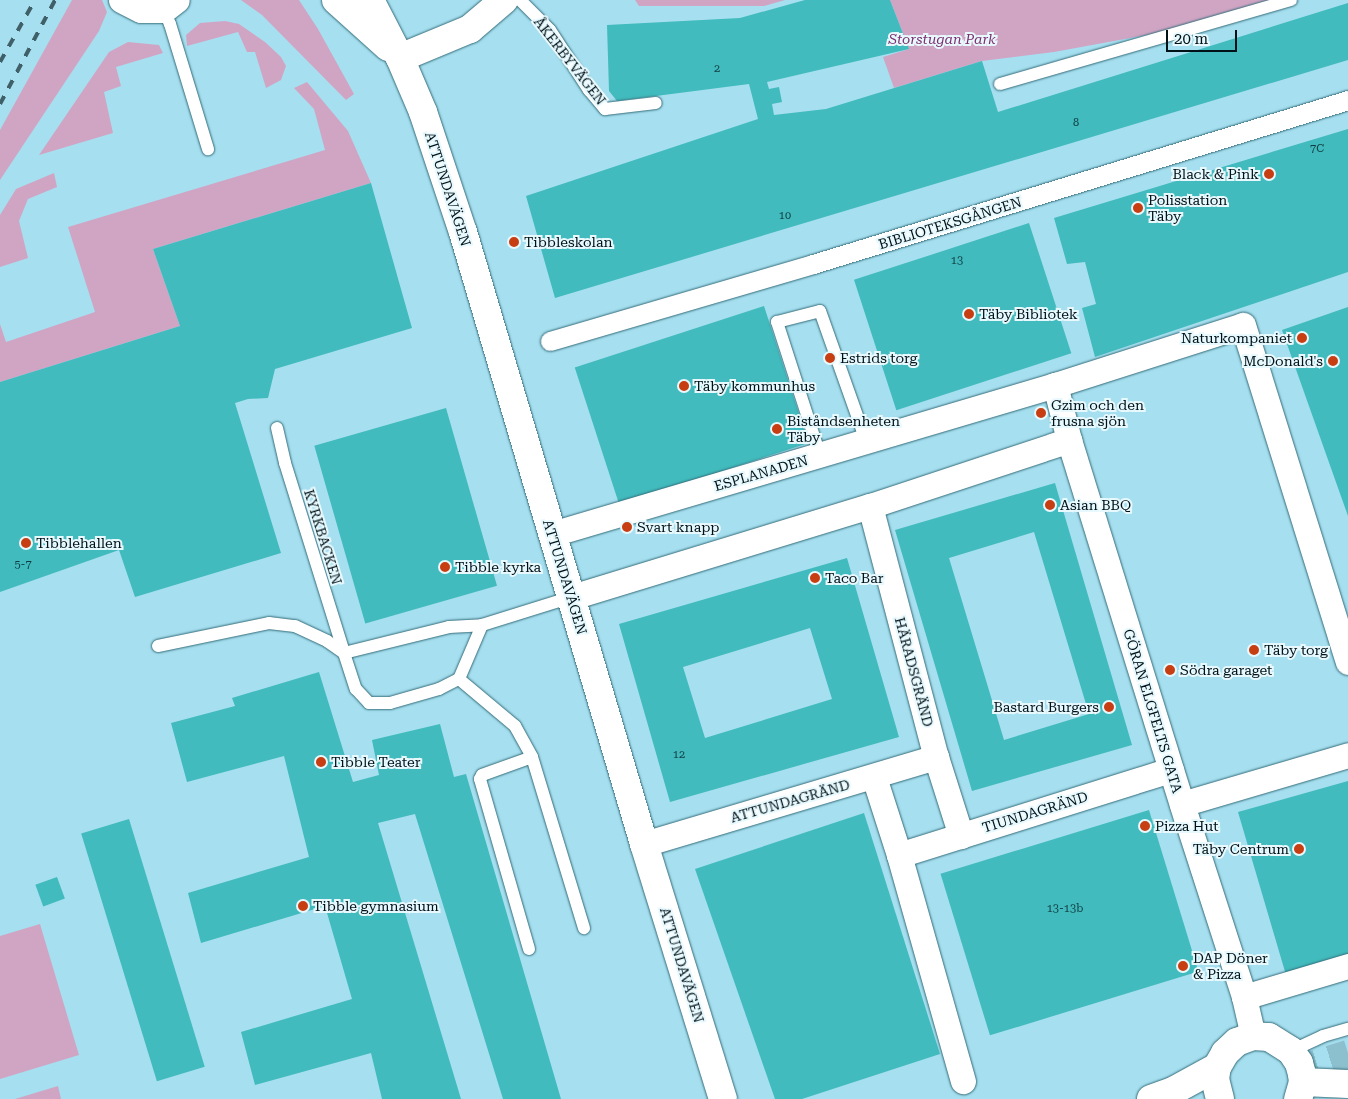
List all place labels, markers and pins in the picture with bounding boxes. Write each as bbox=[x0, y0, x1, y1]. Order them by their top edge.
place label: Black & Pink bbox=[1172, 166, 1259, 182]
marker: Black & Pink bbox=[1263, 168, 1275, 180]
place label: Polisstation Täby bbox=[1148, 192, 1227, 224]
marker: Polisstation Täby bbox=[1132, 202, 1144, 214]
place label: Tibbleskolan bbox=[524, 234, 613, 250]
marker: Tibbleskolan bbox=[508, 236, 520, 248]
place label: Täby Bibliotek bbox=[979, 306, 1078, 322]
marker: Täby Bibliotek bbox=[963, 308, 975, 320]
place label: Naturkompaniet bbox=[1181, 330, 1292, 346]
marker: Naturkompaniet bbox=[1296, 332, 1308, 344]
place label: Estrids torg bbox=[840, 350, 918, 366]
marker: Estrids torg bbox=[824, 352, 836, 364]
place label: McDonald's bbox=[1243, 353, 1323, 369]
marker: McDonald's bbox=[1327, 355, 1339, 367]
place label: Täby kommunhus bbox=[694, 378, 815, 394]
marker: Täby kommunhus bbox=[678, 380, 690, 392]
place label: Gzim och den frusna sjön bbox=[1051, 397, 1144, 430]
marker: Gzim och den frusna sjön bbox=[1035, 407, 1047, 419]
place label: Biståndsenheten Täby bbox=[787, 413, 900, 446]
marker: Biståndsenheten Täby bbox=[771, 423, 783, 435]
place label: Asian BBQ bbox=[1060, 497, 1131, 513]
marker: Asian BBQ bbox=[1044, 499, 1056, 511]
place label: Svart knapp bbox=[637, 519, 720, 535]
marker: Svart knapp bbox=[621, 521, 633, 533]
place label: Tibblehallen bbox=[36, 535, 122, 551]
marker: Tibblehallen bbox=[20, 537, 32, 549]
place label: Tibble kyrka bbox=[455, 559, 541, 575]
marker: Tibble kyrka bbox=[439, 561, 451, 573]
place label: Taco Bar bbox=[825, 570, 884, 586]
marker: Taco Bar bbox=[809, 572, 821, 584]
place label: Täby torg bbox=[1264, 642, 1328, 658]
marker: Täby torg bbox=[1248, 644, 1260, 656]
place label: Södra garaget bbox=[1180, 662, 1272, 678]
marker: Södra garaget bbox=[1164, 664, 1176, 676]
place label: Bastard Burgers bbox=[993, 699, 1099, 715]
marker: Bastard Burgers bbox=[1103, 701, 1115, 713]
place label: Tibble Teater bbox=[331, 754, 420, 770]
marker: Tibble Teater bbox=[315, 756, 327, 768]
place label: Pizza Hut bbox=[1155, 818, 1218, 834]
marker: Pizza Hut bbox=[1139, 820, 1151, 832]
place label: Täby Centrum bbox=[1193, 841, 1289, 857]
marker: Täby Centrum bbox=[1293, 843, 1305, 855]
place label: Tibble gymnasium bbox=[313, 898, 439, 914]
marker: Tibble gymnasium bbox=[297, 900, 309, 912]
place label: DAP Döner & Pizza bbox=[1193, 950, 1268, 982]
marker: DAP Döner & Pizza bbox=[1177, 960, 1189, 972]

